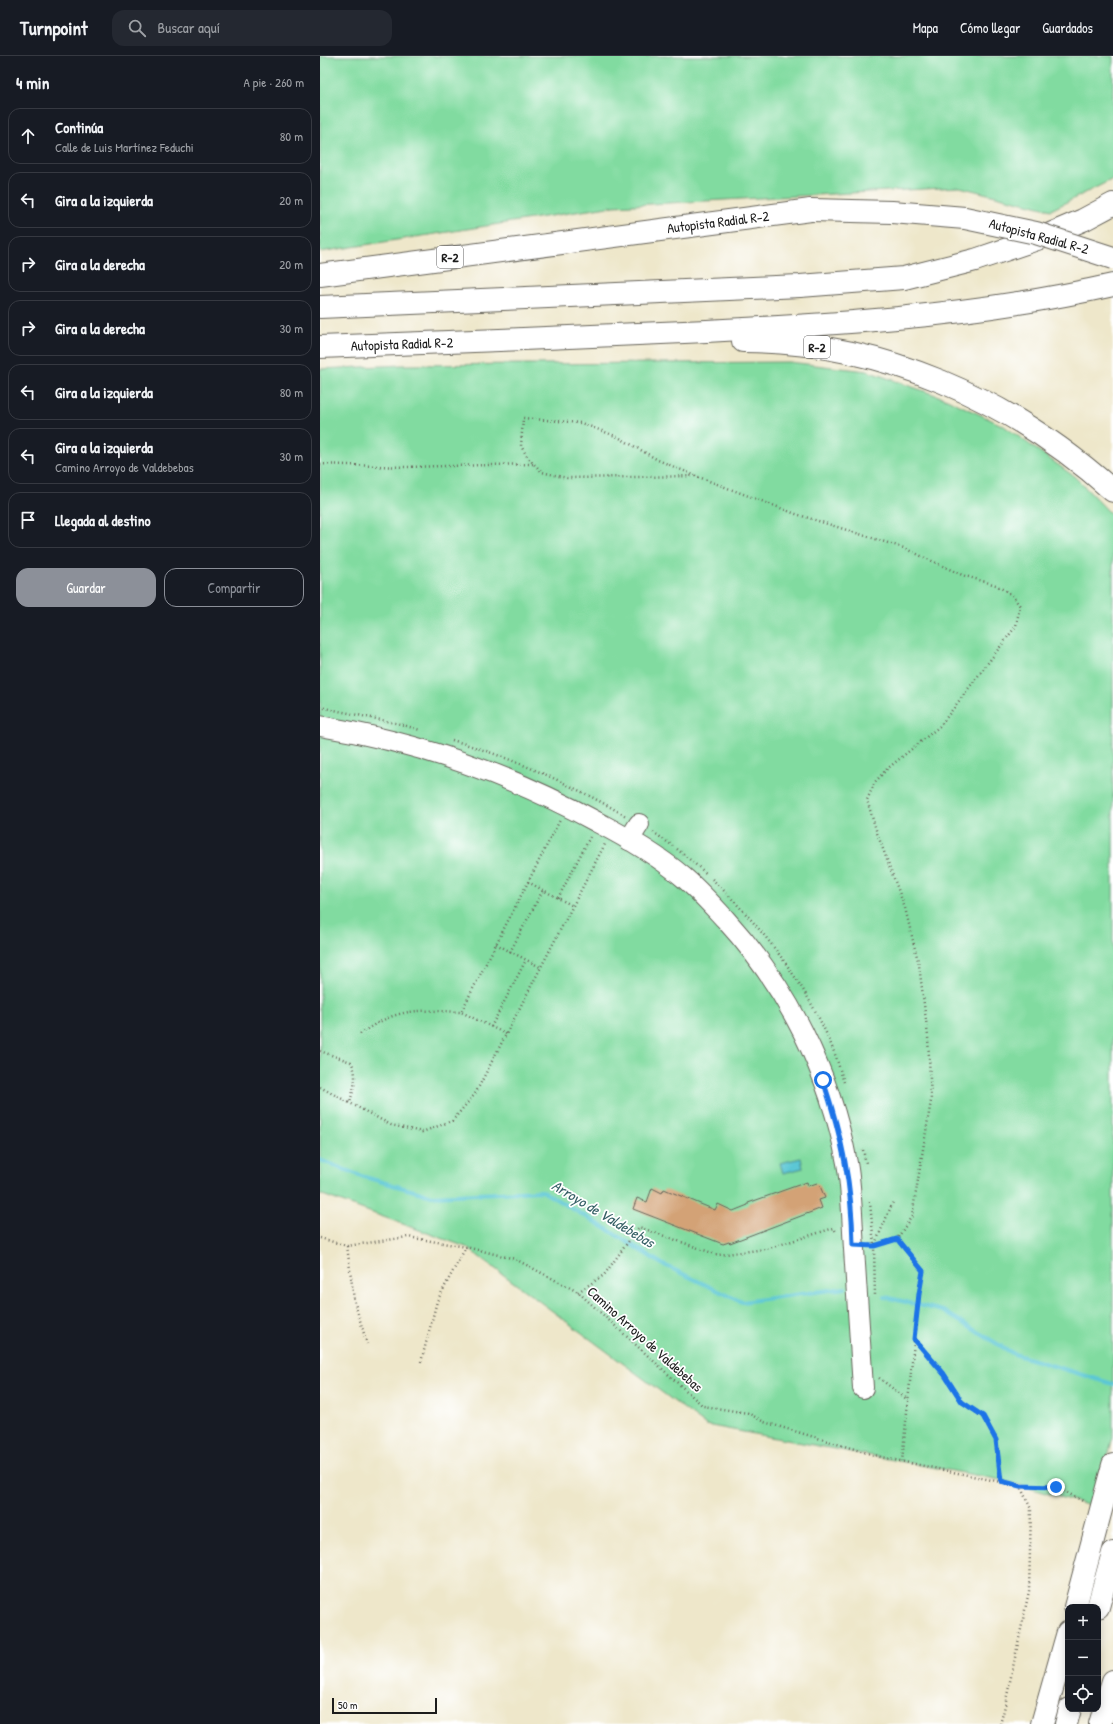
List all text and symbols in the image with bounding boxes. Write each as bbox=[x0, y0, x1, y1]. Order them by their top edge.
search box bbox=[112, 10, 392, 46]
text: Turnpoint bbox=[20, 15, 88, 41]
icon: search bbox=[126, 17, 148, 39]
text: Buscar aquí bbox=[158, 17, 220, 38]
text: Mapa bbox=[913, 18, 938, 37]
text: Cómo llegar bbox=[960, 18, 1020, 37]
text: Guardados bbox=[1042, 18, 1093, 37]
text: 4 min bbox=[16, 71, 49, 94]
text: A pie · 260 m bbox=[244, 73, 304, 91]
text: Continúa bbox=[55, 117, 103, 138]
icon: ahead bbox=[17, 125, 39, 147]
text: 80 m bbox=[280, 127, 303, 145]
text: Calle de Luis Martínez Feduchi bbox=[55, 138, 194, 156]
icon: left bbox=[17, 189, 39, 211]
text: Gira a la izquierda bbox=[55, 190, 153, 211]
text: 20 m bbox=[279, 191, 303, 209]
street label: Autopista Radial R-2 bbox=[666, 206, 770, 238]
street label: Autopista Radial R-2 bbox=[987, 213, 1091, 259]
road number: R-2 bbox=[437, 246, 463, 268]
icon: right bbox=[17, 253, 39, 275]
text: Gira a la derecha bbox=[55, 254, 145, 275]
text: 20 m bbox=[279, 255, 303, 273]
icon: right bbox=[17, 317, 39, 339]
text: Gira a la derecha bbox=[55, 318, 145, 339]
text: 30 m bbox=[280, 319, 303, 337]
street label: Autopista Radial R-2 bbox=[350, 332, 454, 356]
road number: R-2 bbox=[804, 336, 830, 358]
icon: left bbox=[17, 381, 39, 403]
text: Gira a la izquierda bbox=[55, 382, 153, 403]
text: 80 m bbox=[280, 383, 303, 401]
text: Gira a la izquierda bbox=[55, 437, 153, 458]
icon: left bbox=[17, 445, 39, 467]
text: 30 m bbox=[280, 447, 303, 465]
text: Camino Arroyo de Valdebebas bbox=[55, 458, 194, 476]
icon: arrive bbox=[17, 509, 39, 531]
text: Llegada al destino bbox=[55, 510, 151, 531]
button: Guardar bbox=[16, 568, 156, 607]
button: Compartir bbox=[164, 568, 304, 607]
route start bbox=[814, 1071, 832, 1089]
water label: Arroyo de Valdebebas bbox=[548, 1175, 659, 1253]
street label: Camino Arroyo de Valdebebas bbox=[583, 1282, 707, 1396]
route end bbox=[1047, 1478, 1065, 1496]
map controls bbox=[1065, 1604, 1101, 1712]
button: + bbox=[1065, 1604, 1101, 1640]
button: − bbox=[1065, 1640, 1101, 1676]
button: locate bbox=[1065, 1676, 1101, 1712]
scale bar bbox=[332, 1696, 437, 1715]
text: 50 m bbox=[338, 1698, 358, 1712]

